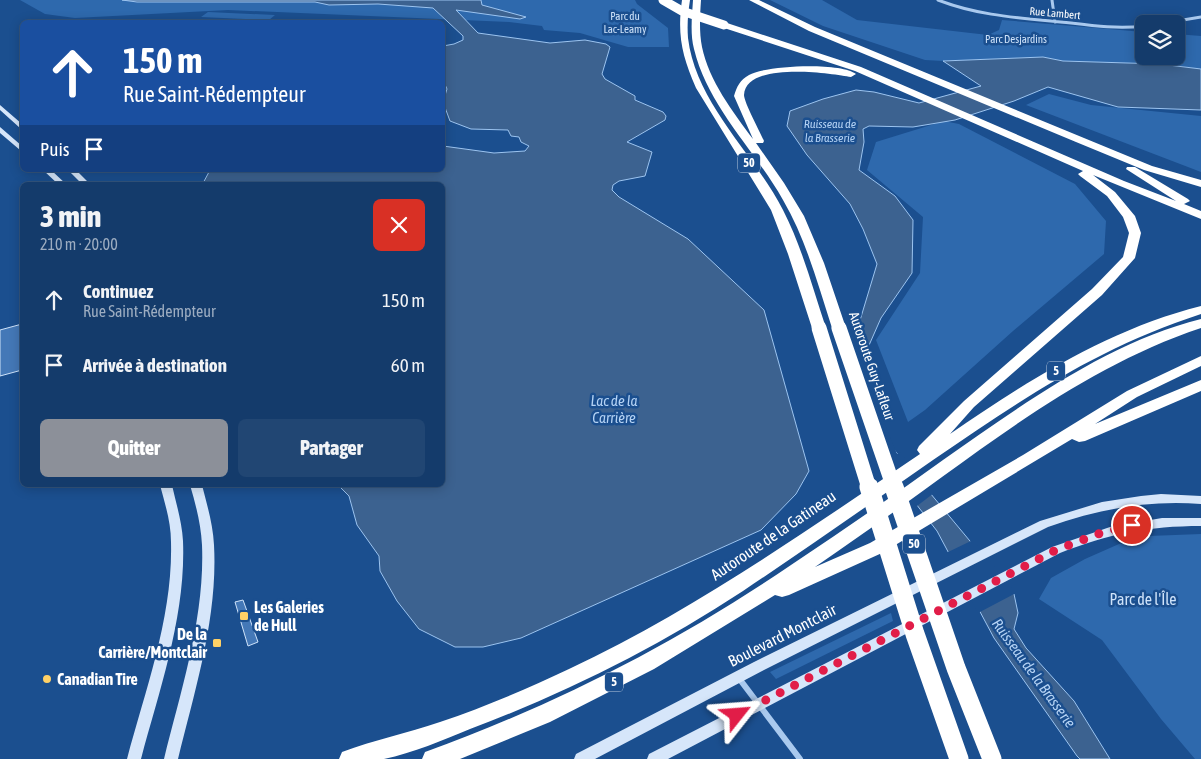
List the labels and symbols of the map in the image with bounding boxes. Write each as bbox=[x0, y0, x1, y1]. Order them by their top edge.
street label: Rue Lambert bbox=[1029, 5, 1081, 21]
park label: Parc du Lac-Leamy bbox=[603, 10, 647, 35]
park label: Parc Desjardins bbox=[985, 33, 1047, 45]
water label: Ruisseau de la Brasserie bbox=[804, 117, 857, 145]
road number: 50 bbox=[738, 154, 760, 172]
street label: Autoroute Guy-Lafleur bbox=[846, 310, 898, 423]
road number: 5 bbox=[1047, 362, 1065, 381]
water label: Lac de la Carrière bbox=[590, 392, 638, 426]
street label: Autoroute de la Gatineau bbox=[707, 487, 839, 583]
pin bbox=[1111, 504, 1153, 546]
road number: 50 bbox=[903, 534, 925, 554]
park label: Parc de l'Île bbox=[1109, 590, 1177, 608]
place label: Les Galeries de Hull bbox=[254, 598, 324, 634]
street label: Boulevard Montclair bbox=[725, 600, 839, 670]
marker: Les Galeries de Hull bbox=[238, 610, 250, 622]
water label: Ruisseau de la Brasserie bbox=[989, 615, 1079, 731]
place label: De la Carrière/Montclair bbox=[98, 625, 207, 661]
marker: De la Carrière/Montclair bbox=[211, 637, 223, 649]
place label: Canadian Tire bbox=[57, 670, 138, 688]
road number: 5 bbox=[605, 672, 623, 692]
marker: Canadian Tire bbox=[41, 673, 53, 685]
position arrow bbox=[710, 688, 762, 740]

